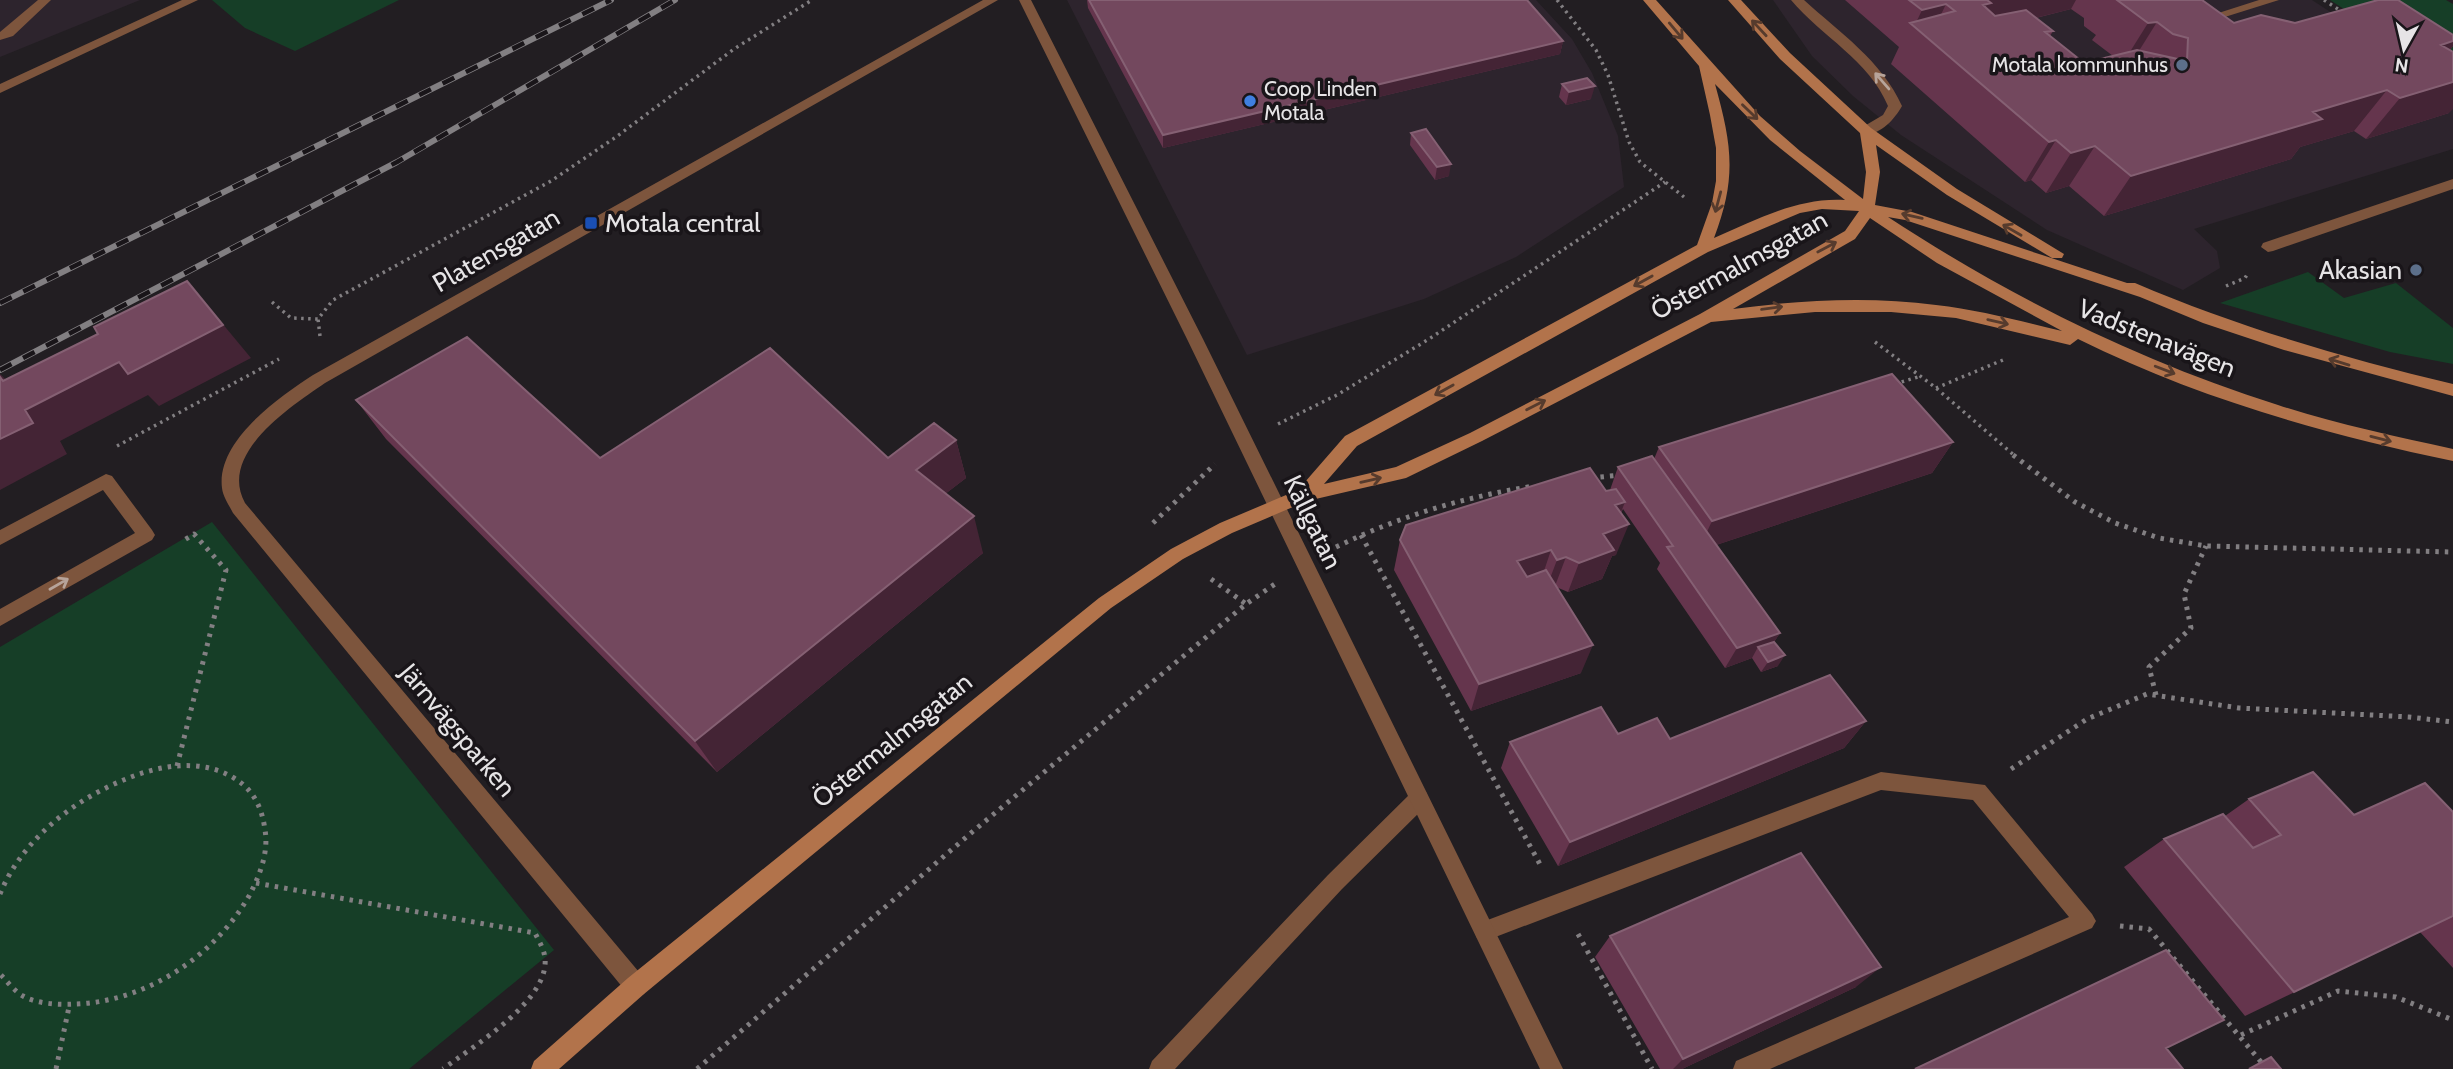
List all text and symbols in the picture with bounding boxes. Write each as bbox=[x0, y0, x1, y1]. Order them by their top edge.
north arrow bbox=[2369, 14, 2439, 84]
one-way arrow bbox=[1751, 20, 1768, 37]
one-way arrow bbox=[1668, 22, 1684, 40]
place label: Motala kommunhus bbox=[1992, 52, 2168, 77]
text: N bbox=[2393, 53, 2410, 78]
marker: Motala kommunhus bbox=[2174, 57, 2190, 73]
one-way arrow bbox=[1874, 72, 1890, 90]
place label: Coop Linden Motala bbox=[1264, 76, 1377, 125]
marker: Coop Linden Motala bbox=[1242, 93, 1258, 109]
one-way arrow bbox=[1741, 104, 1758, 121]
one-way arrow bbox=[1711, 190, 1724, 212]
street label: Platensgatan bbox=[427, 201, 565, 299]
street label: Östermalmsgatan bbox=[1645, 203, 1833, 327]
place label: Motala central bbox=[605, 207, 760, 239]
one-way arrow bbox=[1901, 209, 1924, 223]
marker: Motala central bbox=[583, 215, 599, 231]
one-way arrow bbox=[2002, 223, 2023, 236]
one-way arrow bbox=[1817, 240, 1837, 254]
place label: Akasian bbox=[2319, 254, 2402, 286]
marker: Akasian bbox=[2408, 262, 2424, 278]
one-way arrow bbox=[1633, 275, 1654, 288]
street label: Vadstenavägen bbox=[2074, 292, 2240, 384]
one-way arrow bbox=[1761, 301, 1783, 314]
one-way arrow bbox=[1986, 316, 2009, 329]
one-way arrow bbox=[2328, 354, 2350, 367]
one-way arrow bbox=[2153, 365, 2175, 378]
one-way arrow bbox=[1434, 383, 1454, 397]
one-way arrow bbox=[1525, 398, 1546, 412]
one-way arrow bbox=[2369, 433, 2392, 446]
street label: Källgatan bbox=[1277, 470, 1349, 574]
one-way arrow bbox=[1359, 473, 1382, 486]
one-way arrow bbox=[49, 577, 69, 591]
street label: Järnvägsparken bbox=[392, 656, 523, 803]
street label: Östermalmsgatan bbox=[805, 666, 979, 814]

